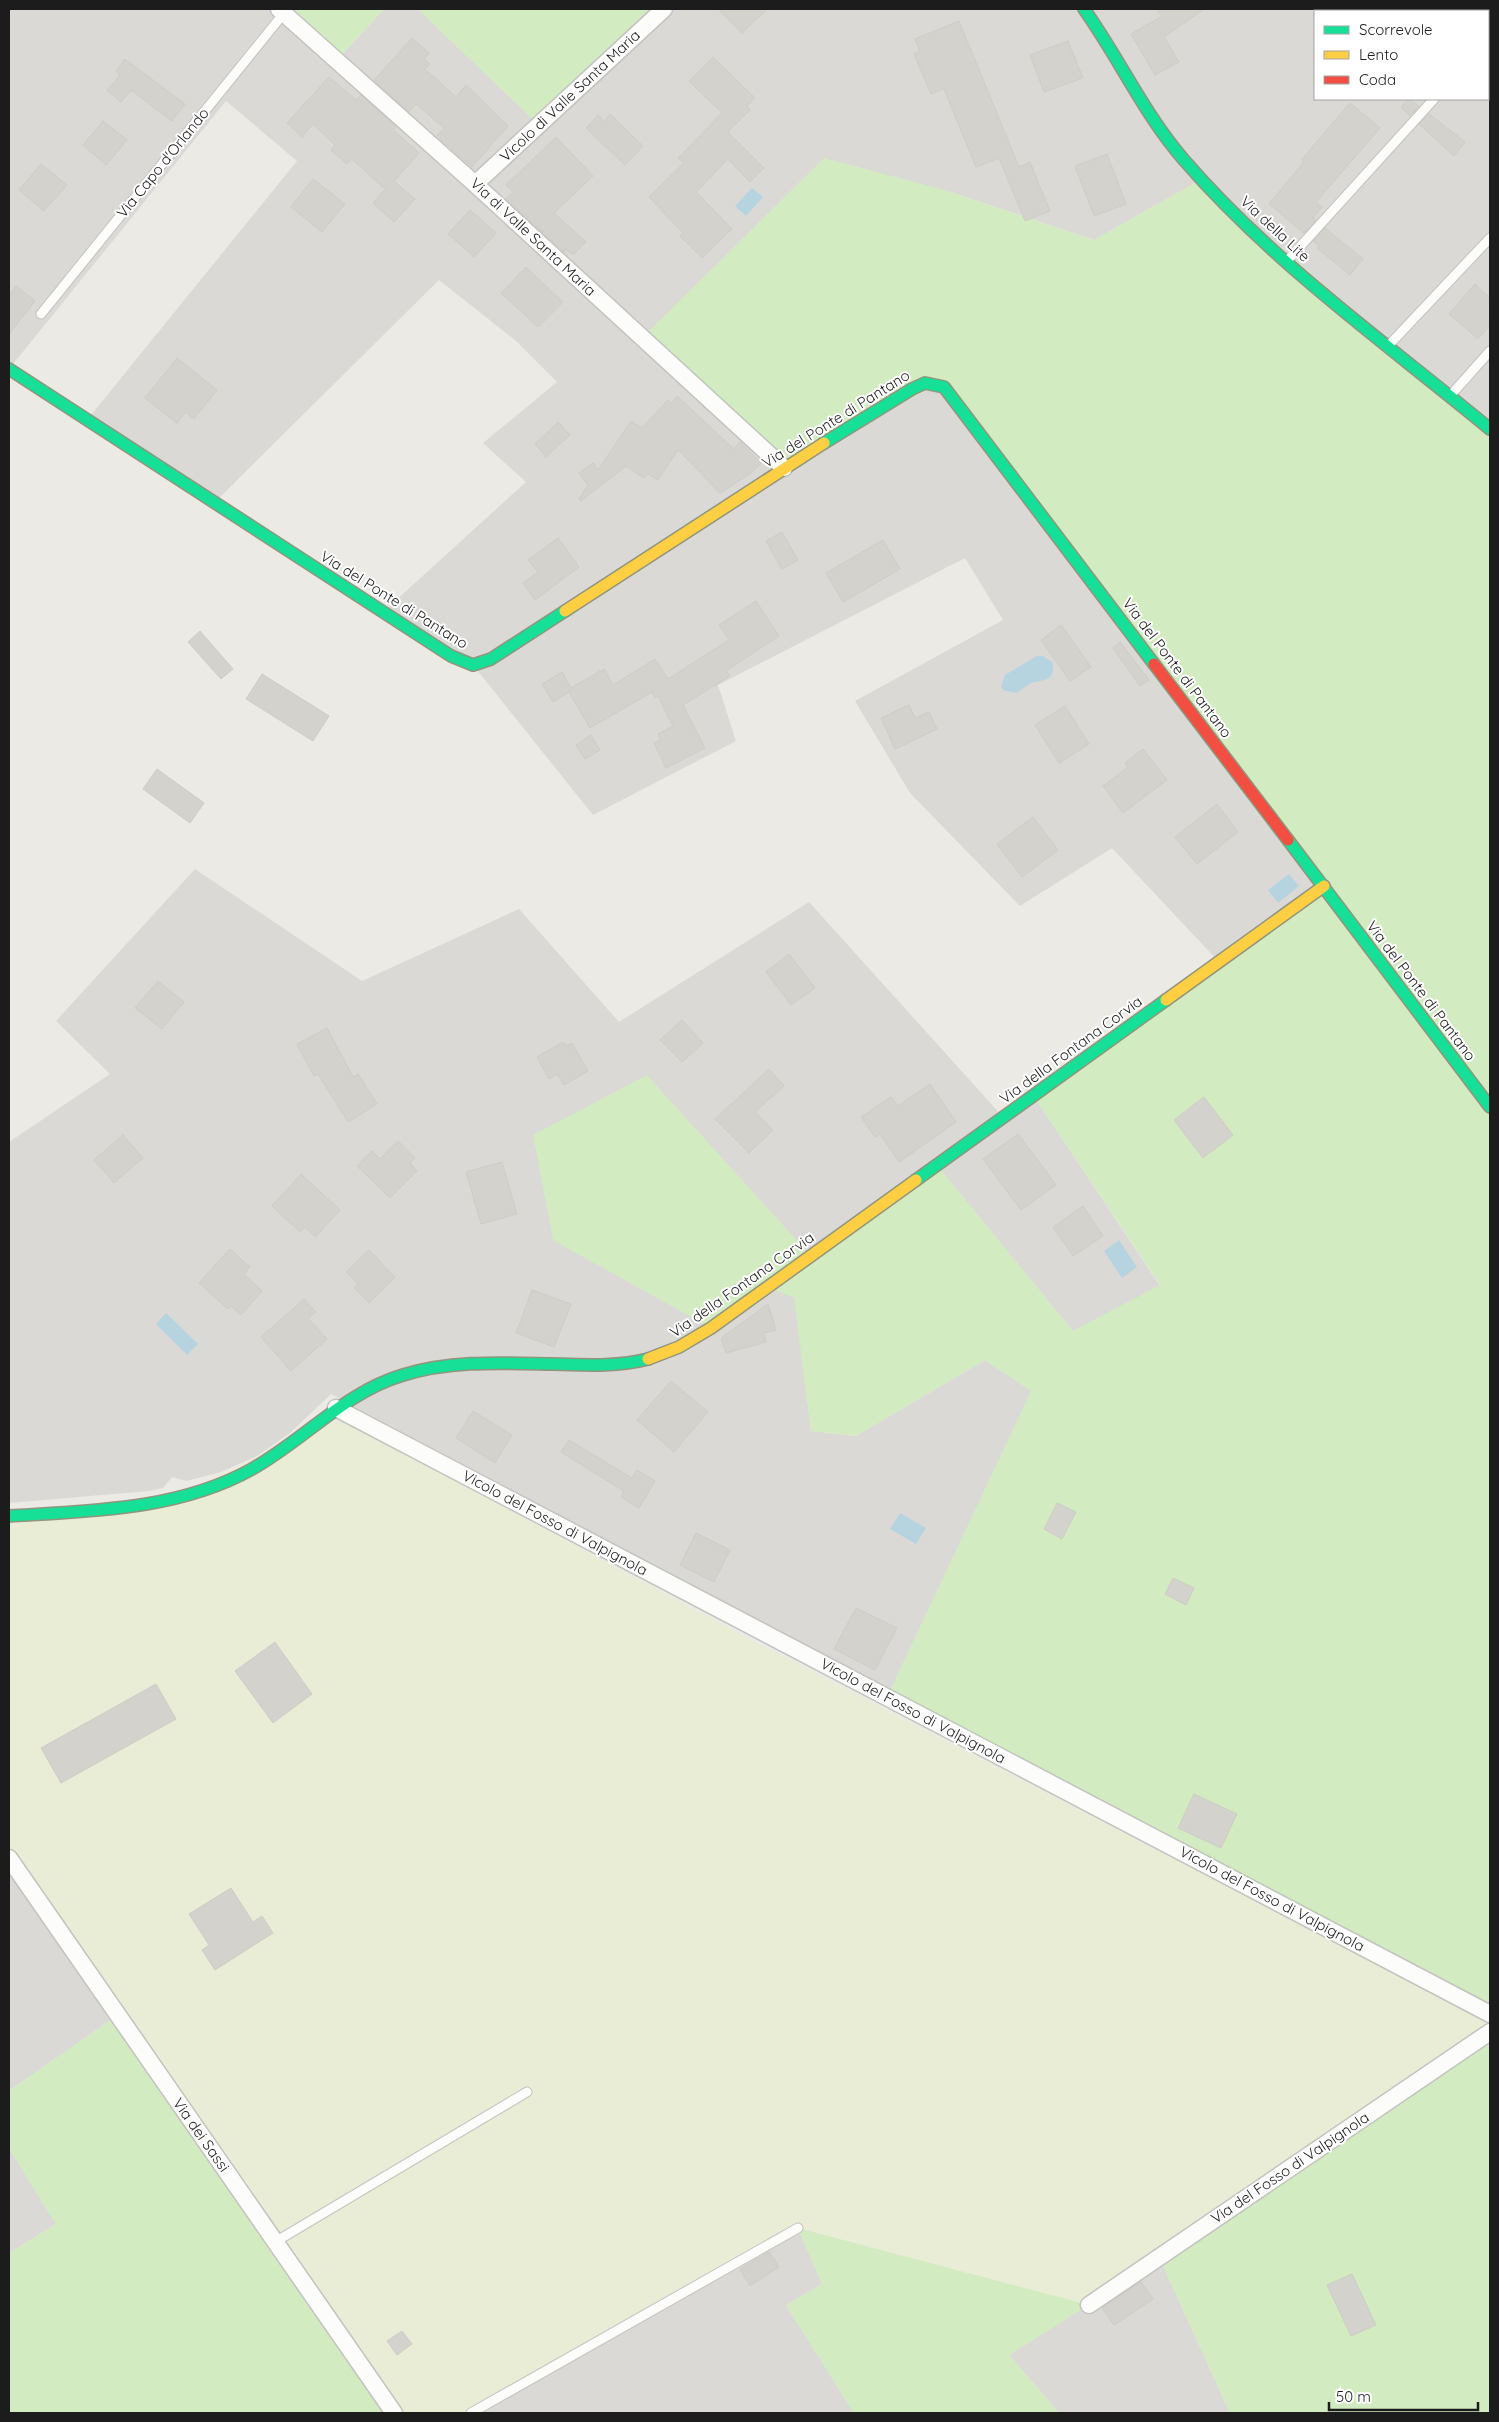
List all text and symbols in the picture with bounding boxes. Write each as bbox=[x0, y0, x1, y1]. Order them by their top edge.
legend bbox=[1314, 10, 1489, 100]
text: Scorrevole bbox=[1359, 20, 1433, 39]
street label: Vicolo di Valle Santa Maria bbox=[495, 26, 644, 166]
text: Lento bbox=[1359, 45, 1398, 64]
text: Coda bbox=[1359, 70, 1396, 89]
street label: Via Capo d'Orlando bbox=[112, 104, 213, 222]
street label: Via di Valle Santa Maria bbox=[467, 173, 600, 300]
street label: Via della Lite bbox=[1236, 191, 1314, 266]
street label: Via del Ponte di Pantano bbox=[758, 365, 913, 472]
street label: Via del Ponte di Pantano bbox=[317, 546, 472, 653]
street label: Via del Ponte di Pantano bbox=[1119, 594, 1236, 742]
street label: Via del Ponte di Pantano bbox=[1363, 917, 1480, 1065]
street label: Via della Fontana Corvia bbox=[996, 991, 1146, 1108]
street label: Via della Fontana Corvia bbox=[666, 1228, 817, 1342]
street label: Vicolo del Fosso di Valpignola bbox=[459, 1466, 651, 1579]
street label: Vicolo del Fosso di Valpignola bbox=[817, 1654, 1009, 1767]
street label: Vicolo del Fosso di Valpignola bbox=[1176, 1842, 1368, 1955]
street label: Via dei Sassi bbox=[169, 2094, 234, 2175]
street label: Via del Fosso di Valpignola bbox=[1207, 2108, 1372, 2228]
scale bar bbox=[1329, 2380, 1478, 2412]
text: 50 m bbox=[1336, 2387, 1371, 2406]

